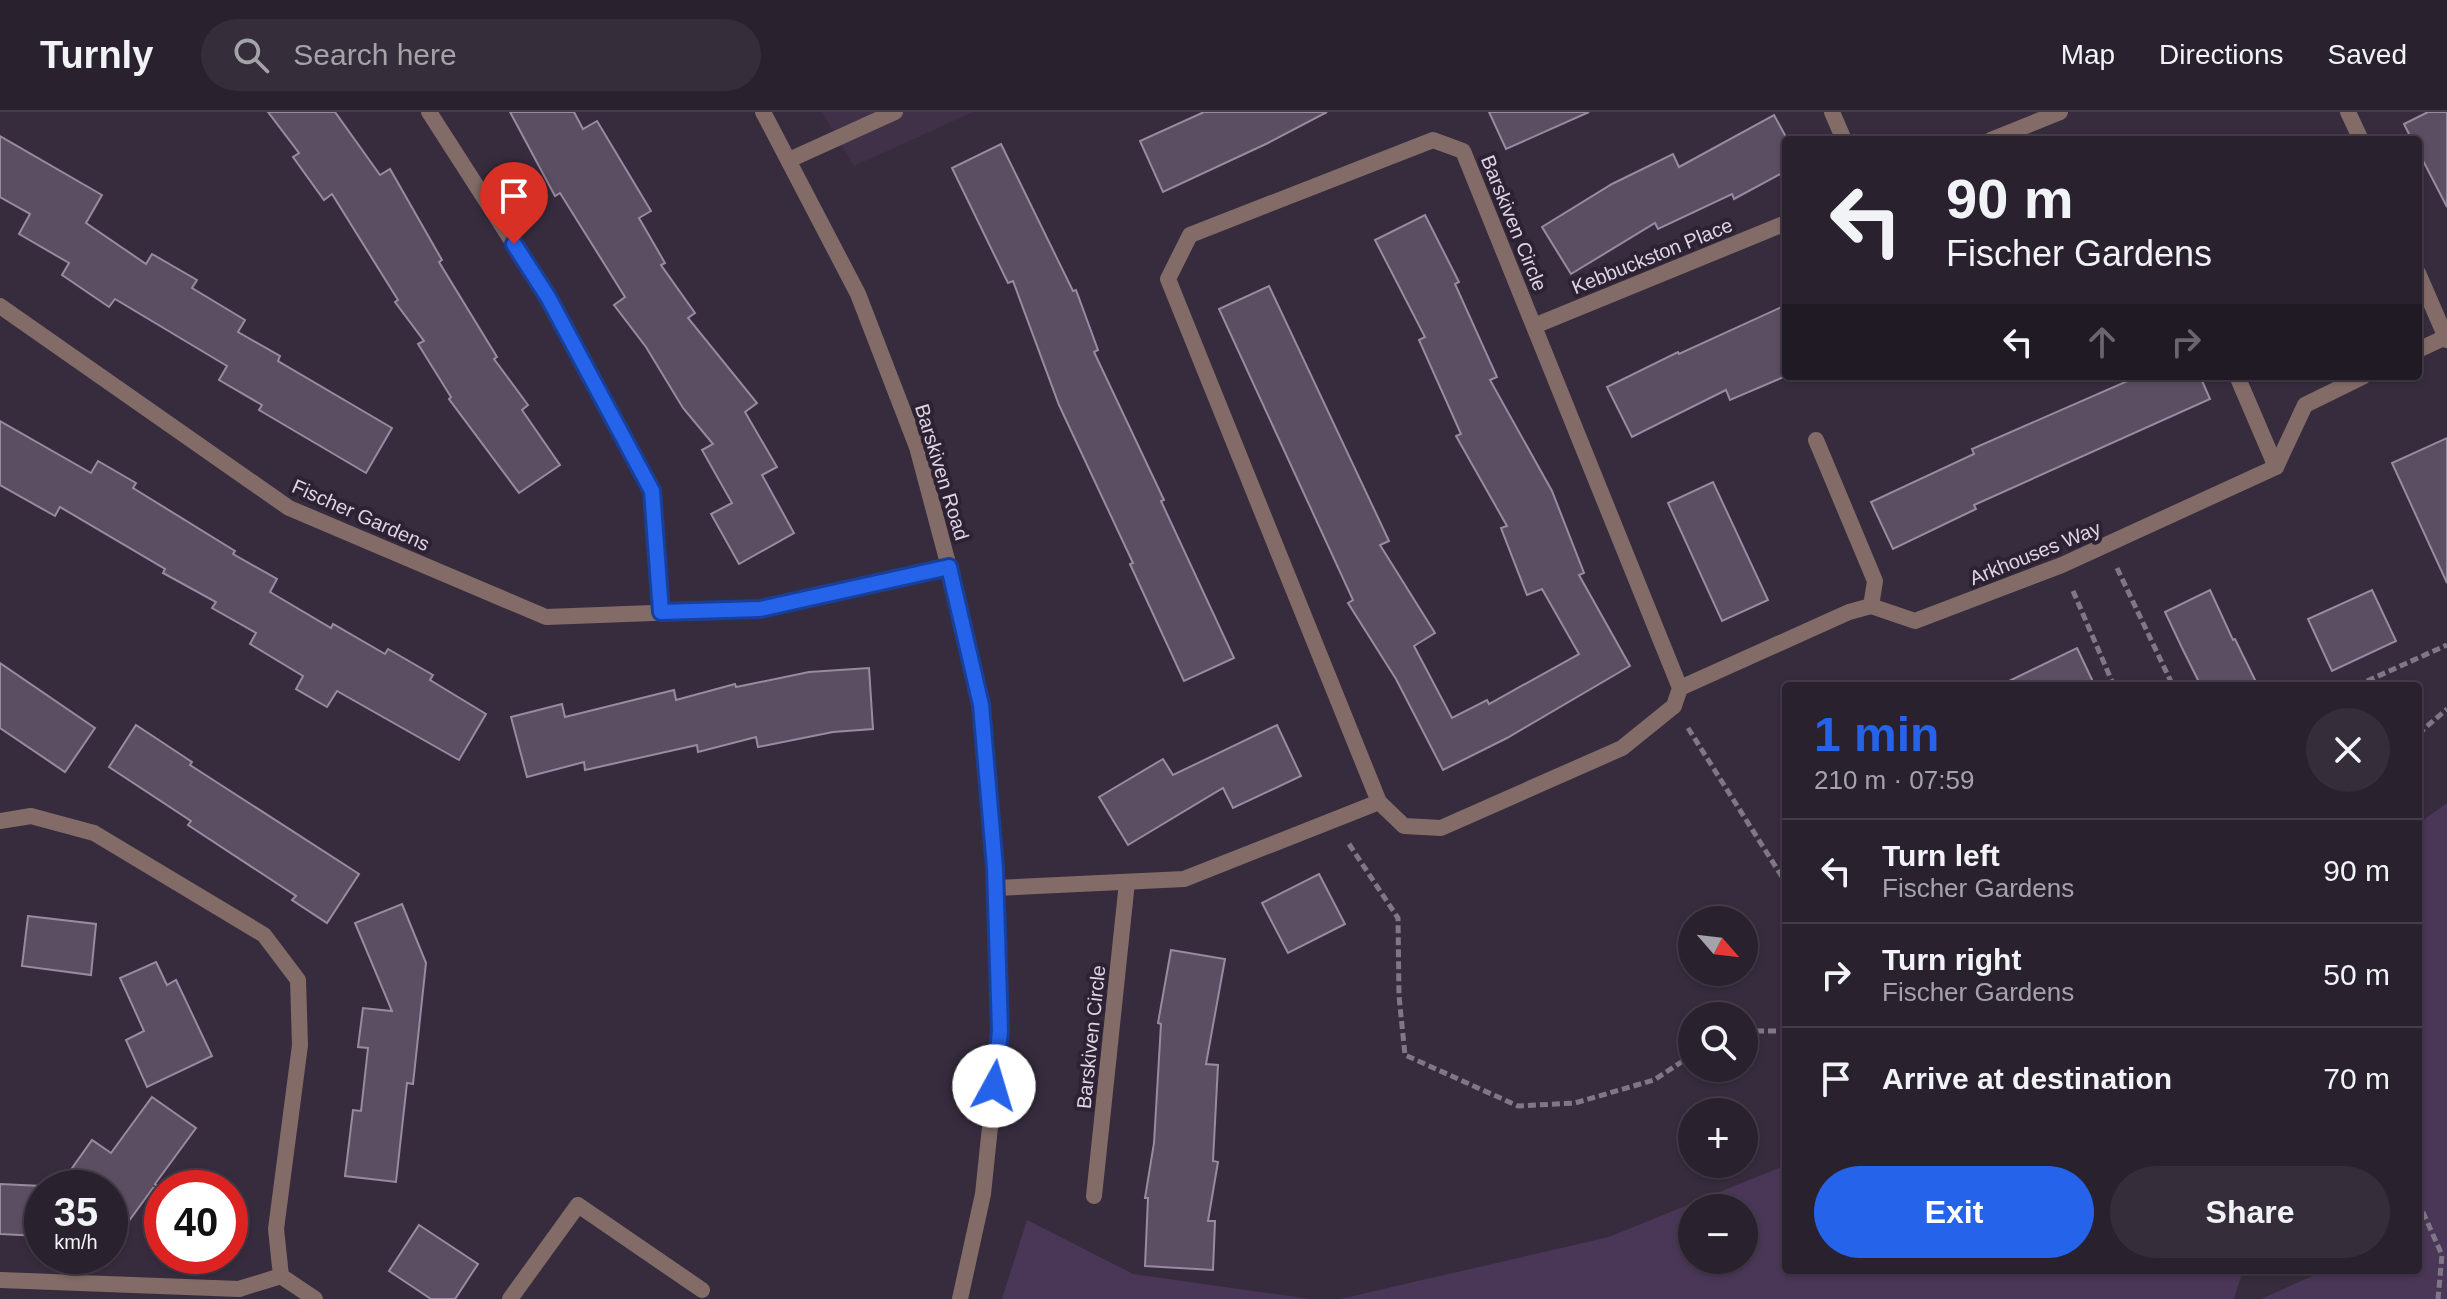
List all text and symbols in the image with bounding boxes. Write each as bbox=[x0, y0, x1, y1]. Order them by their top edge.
search box bbox=[201, 19, 761, 91]
icon: search bbox=[229, 33, 273, 77]
text: Turnly bbox=[40, 34, 153, 76]
text: Search here bbox=[293, 38, 457, 71]
text: Map bbox=[2061, 39, 2115, 70]
text: Directions bbox=[2159, 39, 2284, 70]
text: Saved bbox=[2328, 39, 2407, 70]
street label: Barskiven Circle bbox=[1477, 152, 1551, 294]
pin bbox=[480, 162, 548, 244]
text: 90 m bbox=[1946, 167, 2074, 230]
icon: left bbox=[1814, 168, 1918, 272]
icon: arrive bbox=[492, 174, 536, 218]
street label: Kebbuckston Place bbox=[1568, 214, 1736, 298]
text: Fischer Gardens bbox=[1946, 233, 2212, 274]
icon: left bbox=[1996, 320, 2040, 364]
icon: ahead bbox=[2080, 320, 2124, 364]
icon: right bbox=[2164, 320, 2208, 364]
street label: Barskiven Road bbox=[911, 401, 973, 543]
street label: Fischer Gardens bbox=[289, 475, 433, 555]
street label: Arkhouses Way bbox=[1966, 517, 2104, 589]
text: 1 min bbox=[1814, 708, 1939, 761]
button: close bbox=[2306, 708, 2390, 792]
text: 210 m · 07:59 bbox=[1814, 765, 1974, 795]
text: Turn left bbox=[1882, 839, 2000, 872]
icon: left bbox=[1814, 849, 1858, 893]
text: 90 m bbox=[2323, 854, 2390, 887]
text: Fischer Gardens bbox=[1882, 873, 2074, 903]
north arrow bbox=[1678, 906, 1758, 986]
map controls bbox=[1678, 906, 1758, 1274]
text: Turn right bbox=[1882, 943, 2021, 976]
icon: right bbox=[1814, 953, 1858, 997]
text: 50 m bbox=[2323, 958, 2390, 991]
street label: Barskiven Circle bbox=[1073, 964, 1109, 1110]
text: Fischer Gardens bbox=[1882, 977, 2074, 1007]
button: search bbox=[1678, 1002, 1758, 1082]
position arrow bbox=[952, 1044, 1036, 1128]
icon: arrive bbox=[1814, 1057, 1858, 1101]
text: Arrive at destination bbox=[1882, 1062, 2172, 1095]
text: 70 m bbox=[2323, 1062, 2390, 1095]
button: + bbox=[1678, 1098, 1758, 1178]
button: Exit bbox=[1814, 1166, 2094, 1258]
button: Share bbox=[2110, 1166, 2390, 1258]
speed limit sign: 40 bbox=[144, 1170, 248, 1274]
text: 35 bbox=[54, 1190, 98, 1234]
button: − bbox=[1678, 1194, 1758, 1274]
text: km/h bbox=[54, 1231, 98, 1253]

